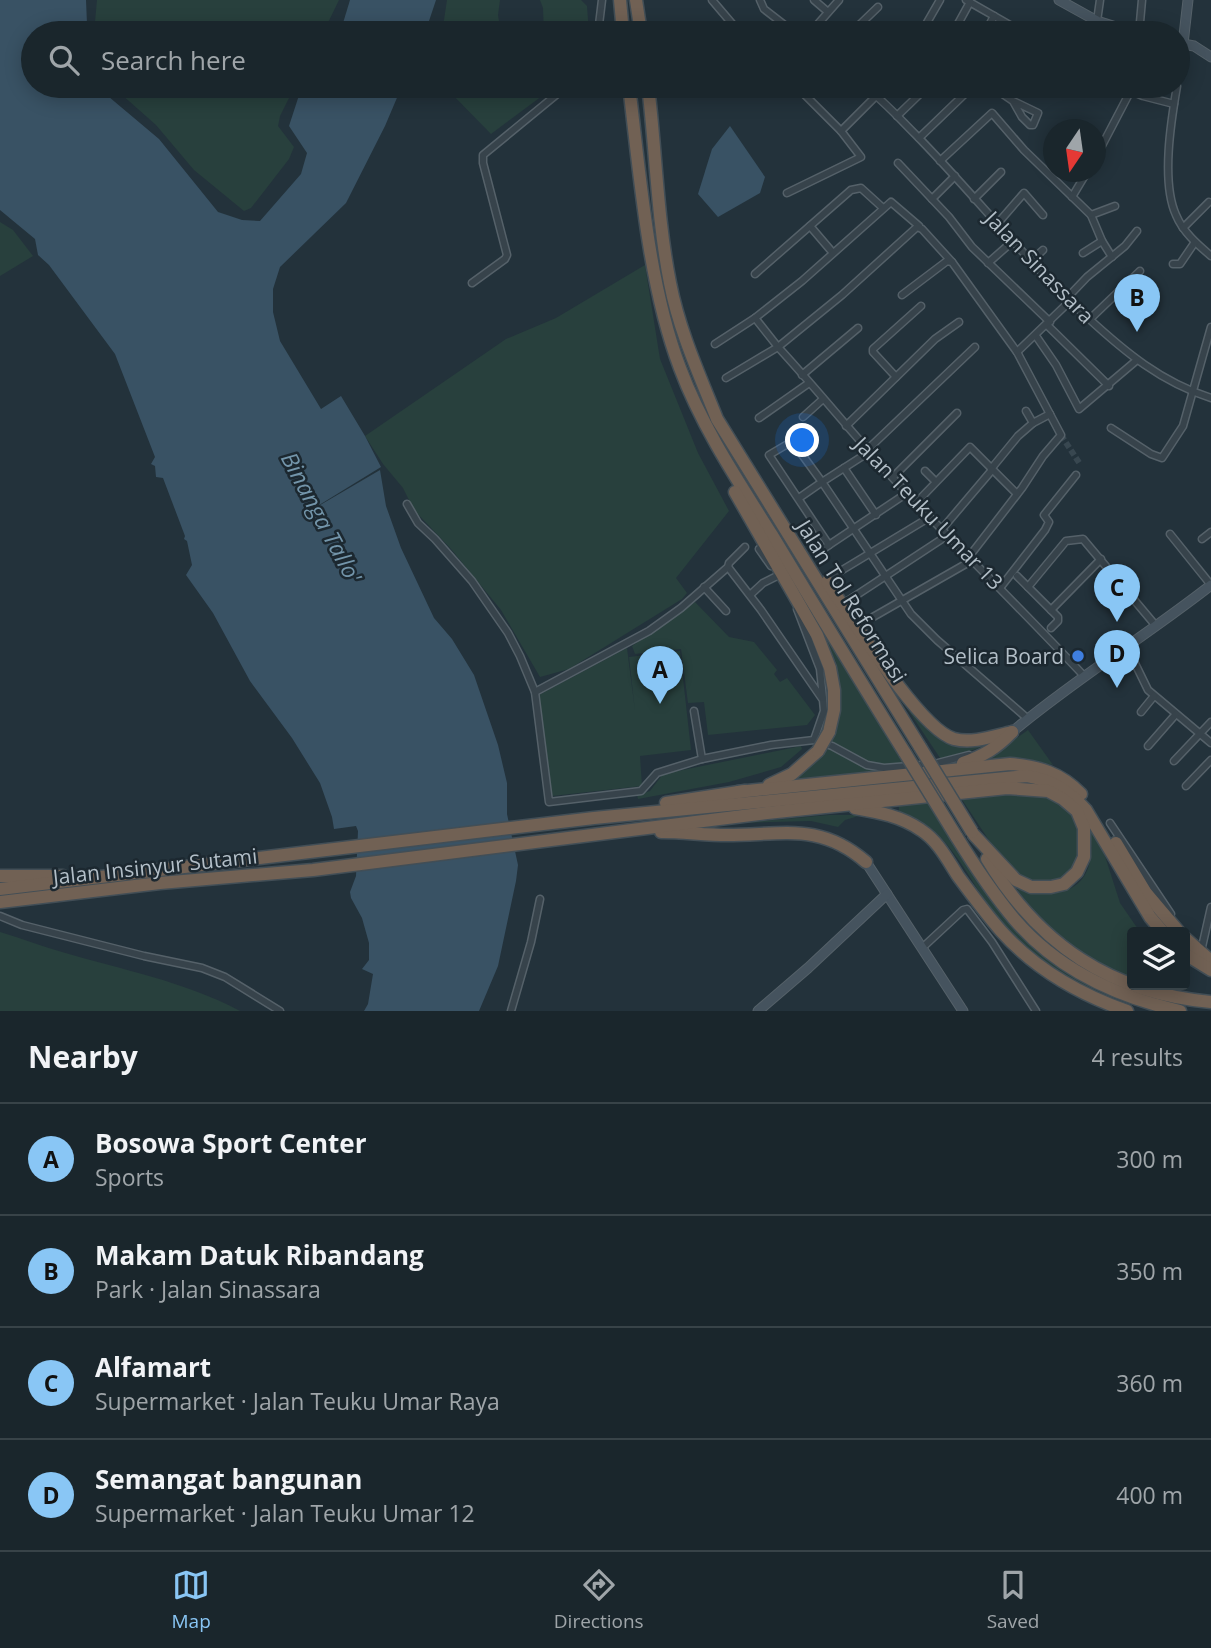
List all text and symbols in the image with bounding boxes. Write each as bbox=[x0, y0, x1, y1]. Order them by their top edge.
search box bbox=[21, 21, 1190, 98]
icon: search bbox=[45, 41, 83, 79]
text: Search here bbox=[101, 42, 246, 78]
north arrow bbox=[1043, 119, 1106, 182]
street label: Jalan Sinassara bbox=[978, 203, 1101, 329]
pin: B bbox=[1114, 274, 1160, 332]
your location bbox=[785, 423, 819, 457]
street label: Jalan Teuku Umar 13 bbox=[847, 429, 1009, 596]
water label: Binanga Tallo' bbox=[274, 446, 370, 589]
street label: Jalan Tol Reformasi bbox=[790, 513, 913, 688]
pin: C bbox=[1094, 564, 1140, 622]
pin: D bbox=[1094, 630, 1140, 688]
place label: Selica Board bbox=[944, 642, 1064, 670]
pin: A bbox=[637, 646, 683, 704]
marker: Selica Board bbox=[1070, 648, 1086, 664]
street label: Jalan Insinyur Sutami bbox=[49, 841, 259, 891]
map controls bbox=[1127, 927, 1190, 990]
button: layers bbox=[1127, 927, 1190, 990]
text: Nearby bbox=[28, 1036, 138, 1077]
text: 4 results bbox=[1092, 1041, 1183, 1073]
text: Bosowa Sport Center bbox=[95, 1125, 367, 1161]
text: A bbox=[43, 1143, 59, 1175]
text: 300 m bbox=[1116, 1143, 1183, 1175]
text: Sports bbox=[95, 1161, 164, 1193]
text: Makam Datuk Ribandang bbox=[95, 1237, 424, 1273]
text: B bbox=[43, 1255, 59, 1287]
text: 350 m bbox=[1116, 1255, 1183, 1287]
text: Park · Jalan Sinassara bbox=[95, 1273, 321, 1305]
text: Alfamart bbox=[95, 1349, 211, 1385]
text: C bbox=[44, 1367, 58, 1399]
text: 360 m bbox=[1116, 1367, 1183, 1399]
text: Supermarket · Jalan Teuku Umar Raya bbox=[95, 1385, 500, 1417]
text: Semangat bangunan bbox=[95, 1461, 362, 1497]
text: D bbox=[42, 1479, 60, 1511]
text: 400 m bbox=[1116, 1479, 1183, 1511]
text: Supermarket · Jalan Teuku Umar 12 bbox=[95, 1497, 475, 1529]
tab: Map bbox=[172, 1566, 211, 1634]
tab: Directions bbox=[554, 1566, 644, 1634]
tab: Saved bbox=[987, 1566, 1039, 1634]

